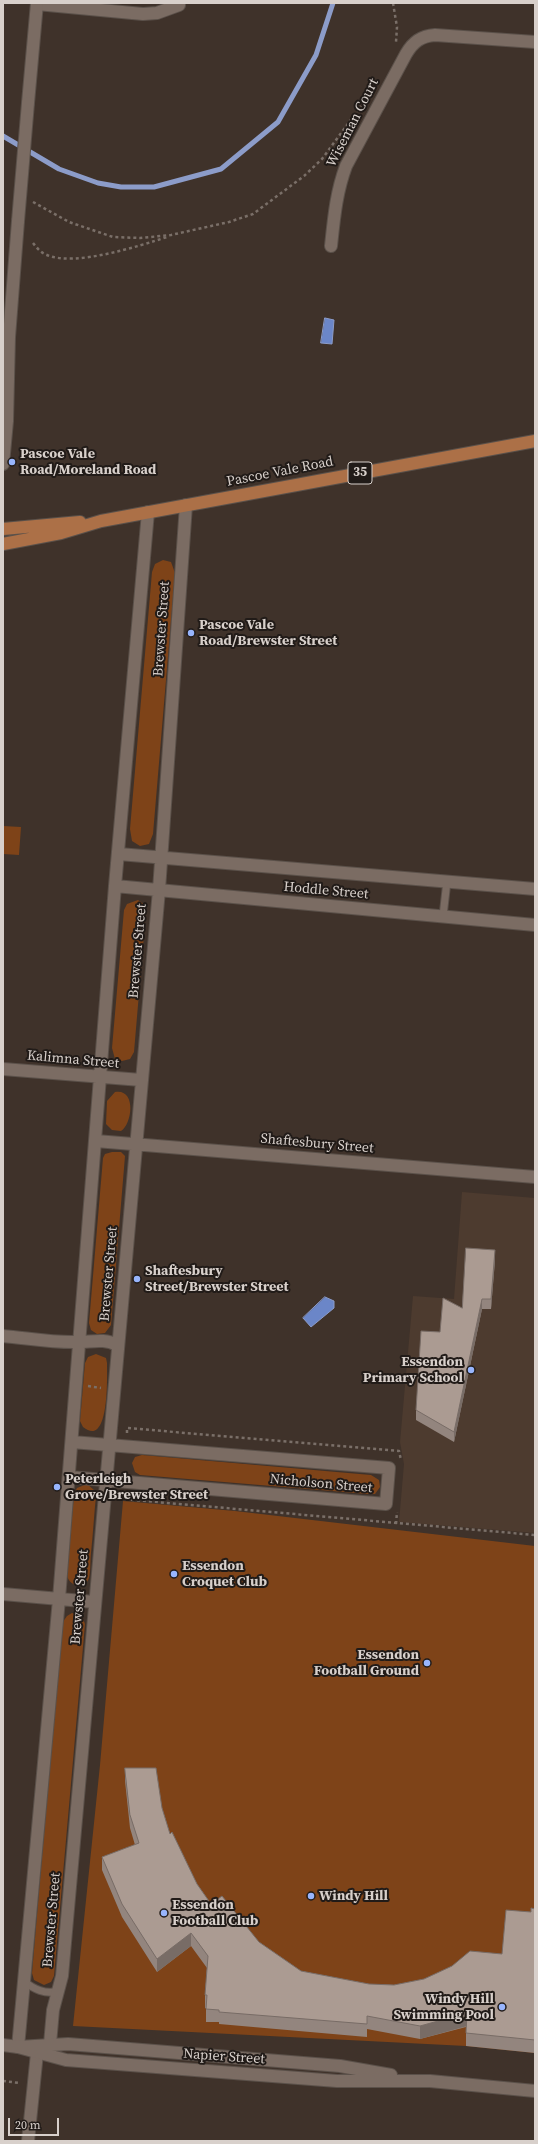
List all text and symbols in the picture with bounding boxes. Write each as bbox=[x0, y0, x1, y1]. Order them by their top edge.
street label: Wiseman Court bbox=[323, 76, 383, 170]
place label: Pascoe Vale Road/Moreland Road bbox=[20, 446, 156, 478]
street label: Pascoe Vale Road bbox=[225, 453, 335, 491]
marker: Pascoe Vale Road/Moreland Road bbox=[7, 457, 17, 467]
road number: 35 bbox=[348, 462, 372, 484]
street label: Brewster Street bbox=[150, 581, 174, 677]
place label: Pascoe Vale Road/Brewster Street bbox=[199, 617, 337, 650]
marker: Pascoe Vale Road/Brewster Street bbox=[186, 628, 196, 638]
street label: Hoddle Street bbox=[283, 879, 369, 903]
street label: Brewster Street bbox=[125, 903, 151, 999]
street label: Kalimna Street bbox=[26, 1048, 120, 1072]
street label: Shaftesbury Street bbox=[260, 1131, 374, 1157]
street label: Brewster Street bbox=[96, 1226, 122, 1322]
place label: Shaftesbury Street/Brewster Street bbox=[145, 1263, 289, 1296]
marker: Shaftesbury Street/Brewster Street bbox=[132, 1274, 142, 1284]
place label: Essendon Primary School bbox=[363, 1354, 463, 1386]
marker: Essendon Primary School bbox=[466, 1365, 476, 1375]
place label: Peterleigh Grove/Brewster Street bbox=[65, 1471, 208, 1504]
street label: Nicholson Street bbox=[269, 1471, 373, 1497]
marker: Peterleigh Grove/Brewster Street bbox=[52, 1482, 62, 1492]
street label: Brewster Street bbox=[67, 1549, 93, 1645]
place label: Essendon Croquet Club bbox=[182, 1558, 267, 1590]
marker: Essendon Croquet Club bbox=[169, 1569, 179, 1579]
place label: Essendon Football Ground bbox=[314, 1647, 419, 1680]
marker: Essendon Football Ground bbox=[422, 1658, 432, 1668]
street label: Brewster Street bbox=[39, 1872, 65, 1968]
place label: Windy Hill bbox=[319, 1888, 388, 1904]
marker: Windy Hill bbox=[306, 1891, 316, 1901]
place label: Essendon Football Club bbox=[172, 1897, 258, 1930]
marker: Essendon Football Club bbox=[159, 1908, 169, 1918]
place label: Windy Hill Swimming Pool bbox=[394, 1991, 494, 2024]
marker: Windy Hill Swimming Pool bbox=[497, 2002, 507, 2012]
street label: Napier Street bbox=[183, 2046, 265, 2068]
scale bar bbox=[10, 2110, 61, 2136]
text: 20 m bbox=[15, 2117, 41, 2133]

